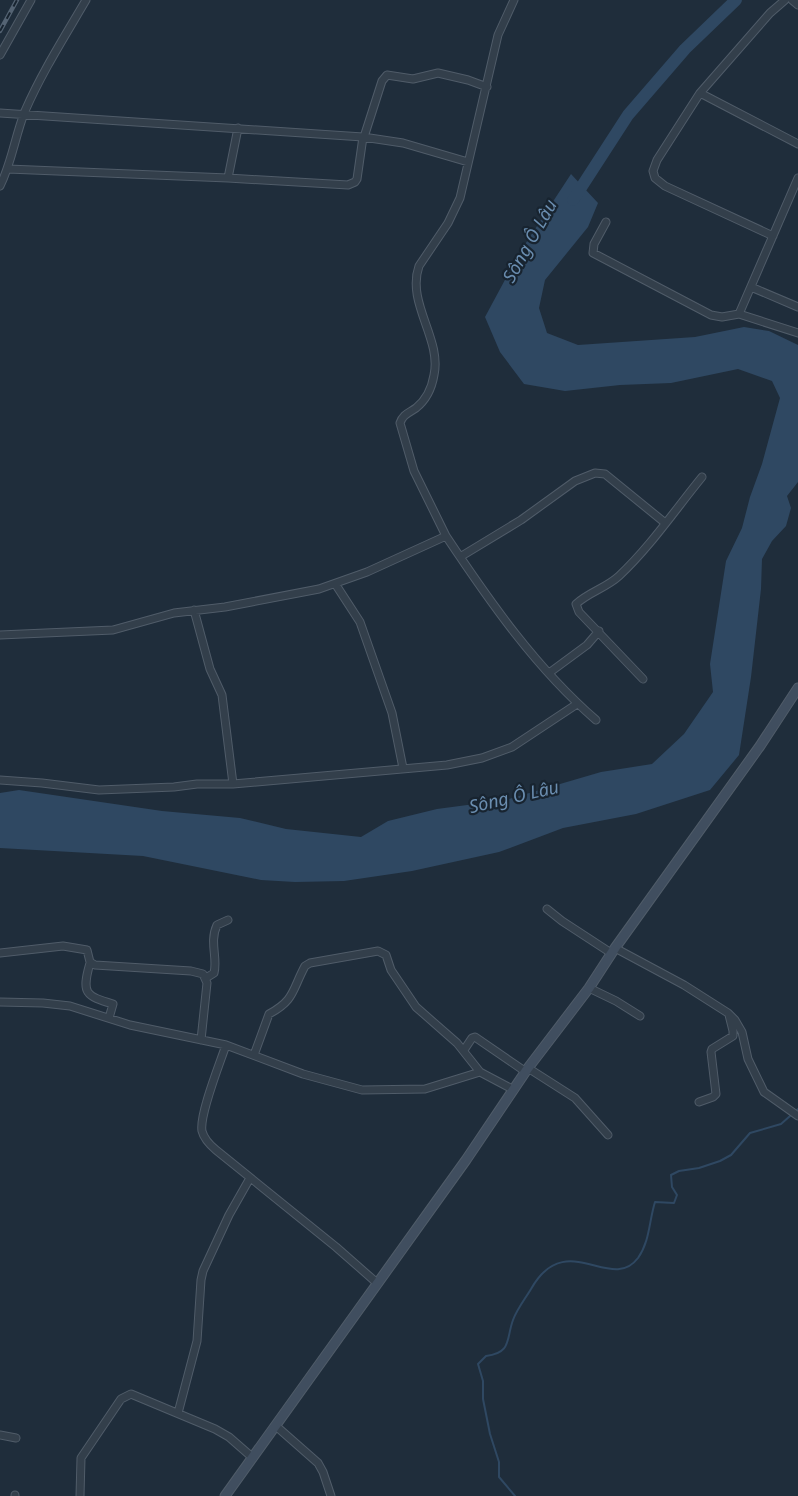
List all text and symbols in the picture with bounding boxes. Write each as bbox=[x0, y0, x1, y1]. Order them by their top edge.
water label: Sông Ô Lâu bbox=[496, 195, 562, 286]
water label: Sông Ô Lâu bbox=[466, 774, 561, 818]

